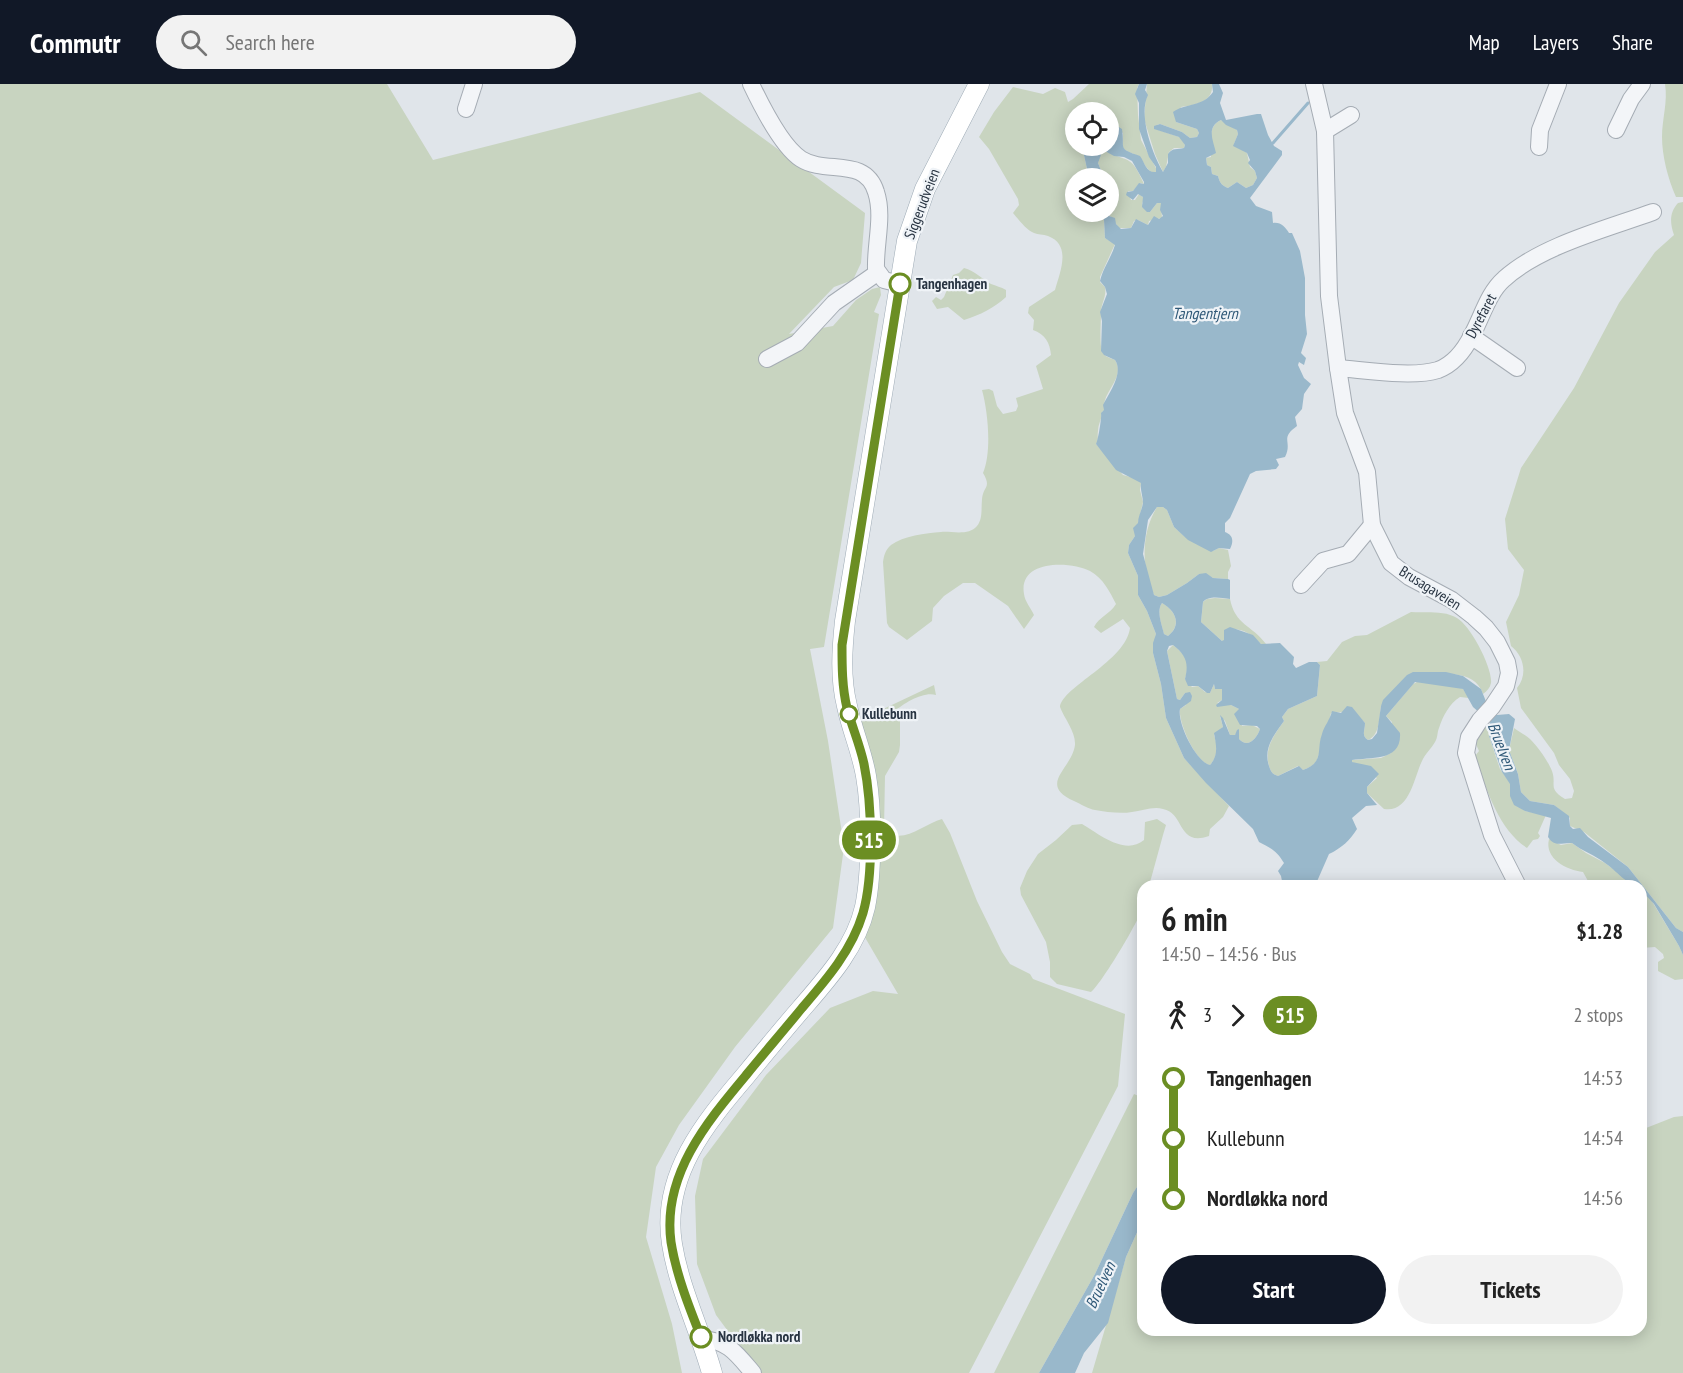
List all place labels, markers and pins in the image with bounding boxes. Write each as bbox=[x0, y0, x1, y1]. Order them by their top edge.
marker: Tangenhagen bbox=[889, 273, 911, 295]
place label: Tangenhagen bbox=[916, 274, 988, 293]
place label: Kullebunn bbox=[862, 704, 917, 723]
marker: Kullebunn bbox=[840, 705, 858, 723]
marker: Nordløkka nord bbox=[690, 1326, 712, 1348]
place label: Nordløkka nord bbox=[718, 1327, 801, 1346]

